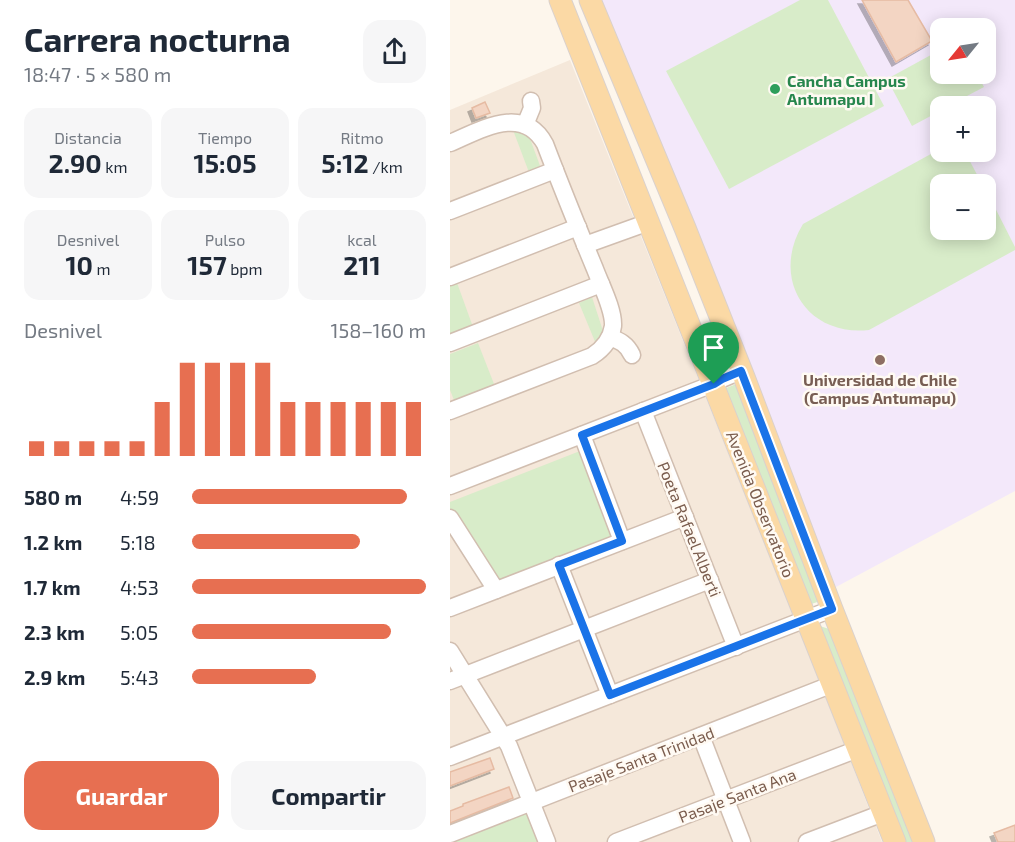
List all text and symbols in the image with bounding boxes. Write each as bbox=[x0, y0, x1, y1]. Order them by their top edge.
north arrow bbox=[930, 18, 996, 84]
map controls bbox=[930, 18, 996, 240]
text: Carrera nocturna bbox=[24, 19, 291, 59]
button: share bbox=[363, 20, 426, 83]
text: 18:47 · 5 × 580 m bbox=[24, 62, 171, 86]
place label: Cancha Campus Antumapu I bbox=[787, 71, 906, 108]
marker: Cancha Campus Antumapu I bbox=[768, 82, 782, 96]
button: + bbox=[930, 96, 996, 162]
text: Distancia bbox=[54, 128, 122, 147]
text: Tiempo bbox=[198, 128, 252, 147]
text: Ritmo bbox=[340, 128, 384, 147]
text: 2.90 bbox=[49, 147, 102, 178]
text: 15:05 bbox=[193, 147, 257, 178]
text: 5:12 bbox=[321, 147, 369, 178]
text: km bbox=[102, 157, 127, 176]
text: /km bbox=[369, 157, 403, 176]
button: − bbox=[930, 174, 996, 240]
text: Desnivel bbox=[57, 230, 119, 249]
text: Pulso bbox=[205, 230, 245, 249]
text: kcal bbox=[347, 230, 377, 249]
text: 10 bbox=[65, 249, 93, 280]
text: 157 bbox=[187, 249, 227, 280]
text: 211 bbox=[343, 249, 381, 280]
text: m bbox=[93, 259, 111, 278]
text: bpm bbox=[227, 259, 263, 278]
text: Desnivel bbox=[24, 318, 102, 342]
text: 158–160 m bbox=[331, 318, 426, 342]
pin bbox=[688, 322, 739, 384]
icon: arrive bbox=[697, 331, 730, 364]
marker: Universidad de Chile (Campus Antumapu) bbox=[873, 353, 887, 367]
place label: Universidad de Chile (Campus Antumapu) bbox=[803, 370, 957, 407]
street label: Avenida Observatorio bbox=[723, 428, 799, 580]
street label: Poeta Rafael Alberti bbox=[654, 459, 726, 599]
text: 580 m bbox=[24, 485, 82, 509]
text: 4:59 bbox=[120, 485, 159, 509]
text: 1.2 km bbox=[24, 530, 82, 554]
text: 5:18 bbox=[120, 530, 156, 554]
text: 1.7 km bbox=[24, 575, 81, 599]
text: 4:53 bbox=[120, 575, 159, 599]
text: 2.3 km bbox=[24, 620, 85, 644]
text: 5:05 bbox=[120, 620, 158, 644]
text: 2.9 km bbox=[24, 665, 85, 689]
text: 5:43 bbox=[120, 665, 159, 689]
street label: Pasaje Santa Trinidad bbox=[565, 722, 717, 797]
button: Guardar bbox=[24, 761, 219, 830]
button: Compartir bbox=[231, 761, 426, 830]
street label: Pasaje Santa Ana bbox=[676, 764, 799, 827]

